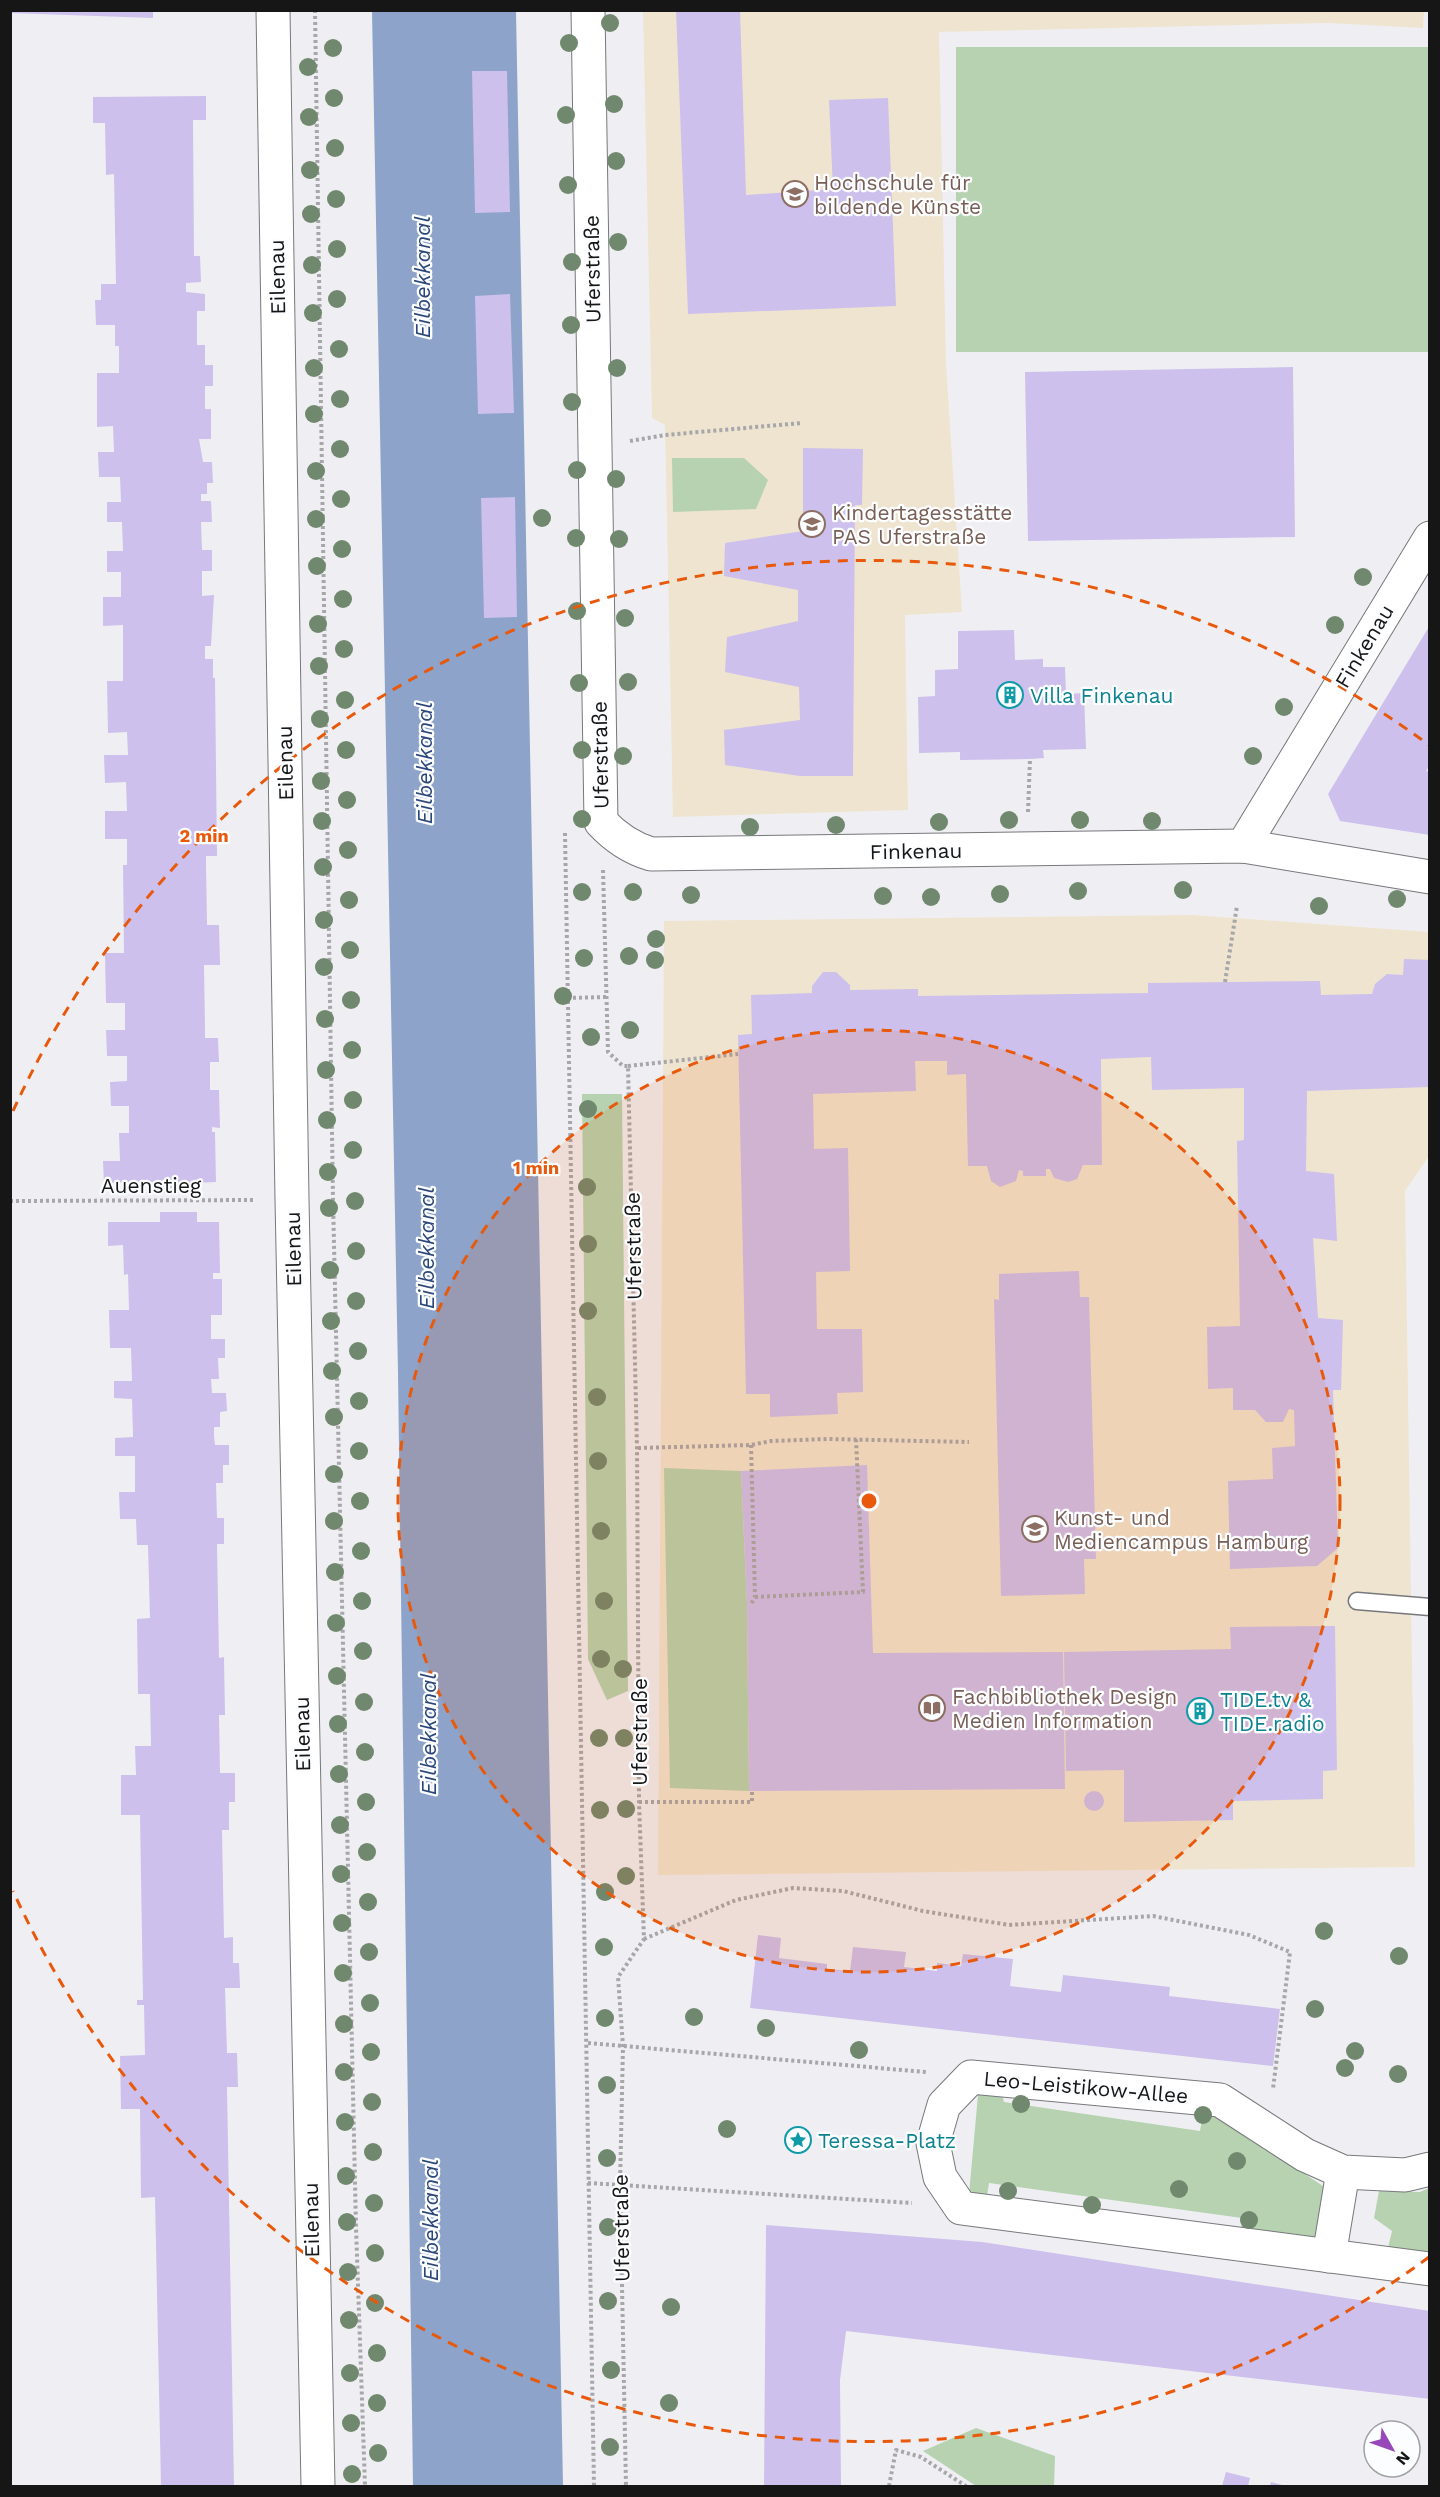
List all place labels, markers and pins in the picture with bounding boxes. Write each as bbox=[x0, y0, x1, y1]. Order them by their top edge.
place label: Hochschule für bildende Künste bbox=[814, 170, 981, 219]
school or university icon: Hochschule für bildende Künste bbox=[780, 179, 810, 209]
place label: Kindertagesstätte PAS Uferstraße bbox=[832, 500, 1012, 549]
school or university icon: Kindertagesstätte PAS Uferstraße bbox=[797, 509, 827, 539]
building icon: Villa Finkenau bbox=[995, 680, 1025, 710]
place label: Villa Finkenau bbox=[1030, 683, 1174, 708]
centre of rings bbox=[859, 1491, 879, 1511]
place label: Kunst- und Mediencampus Hamburg bbox=[1054, 1505, 1309, 1554]
school or university icon: Kunst- und Mediencampus Hamburg bbox=[1020, 1514, 1050, 1544]
place label: Fachbibliothek Design Medien Information bbox=[952, 1684, 1177, 1733]
place label: TIDE.tv & TIDE.radio bbox=[1220, 1687, 1325, 1736]
library icon: Fachbibliothek Design Medien Information bbox=[917, 1693, 947, 1723]
building icon: TIDE.tv & TIDE.radio bbox=[1185, 1696, 1215, 1726]
place icon: Teressa-Platz bbox=[783, 2125, 813, 2155]
place label: Teressa-Platz bbox=[818, 2128, 956, 2153]

